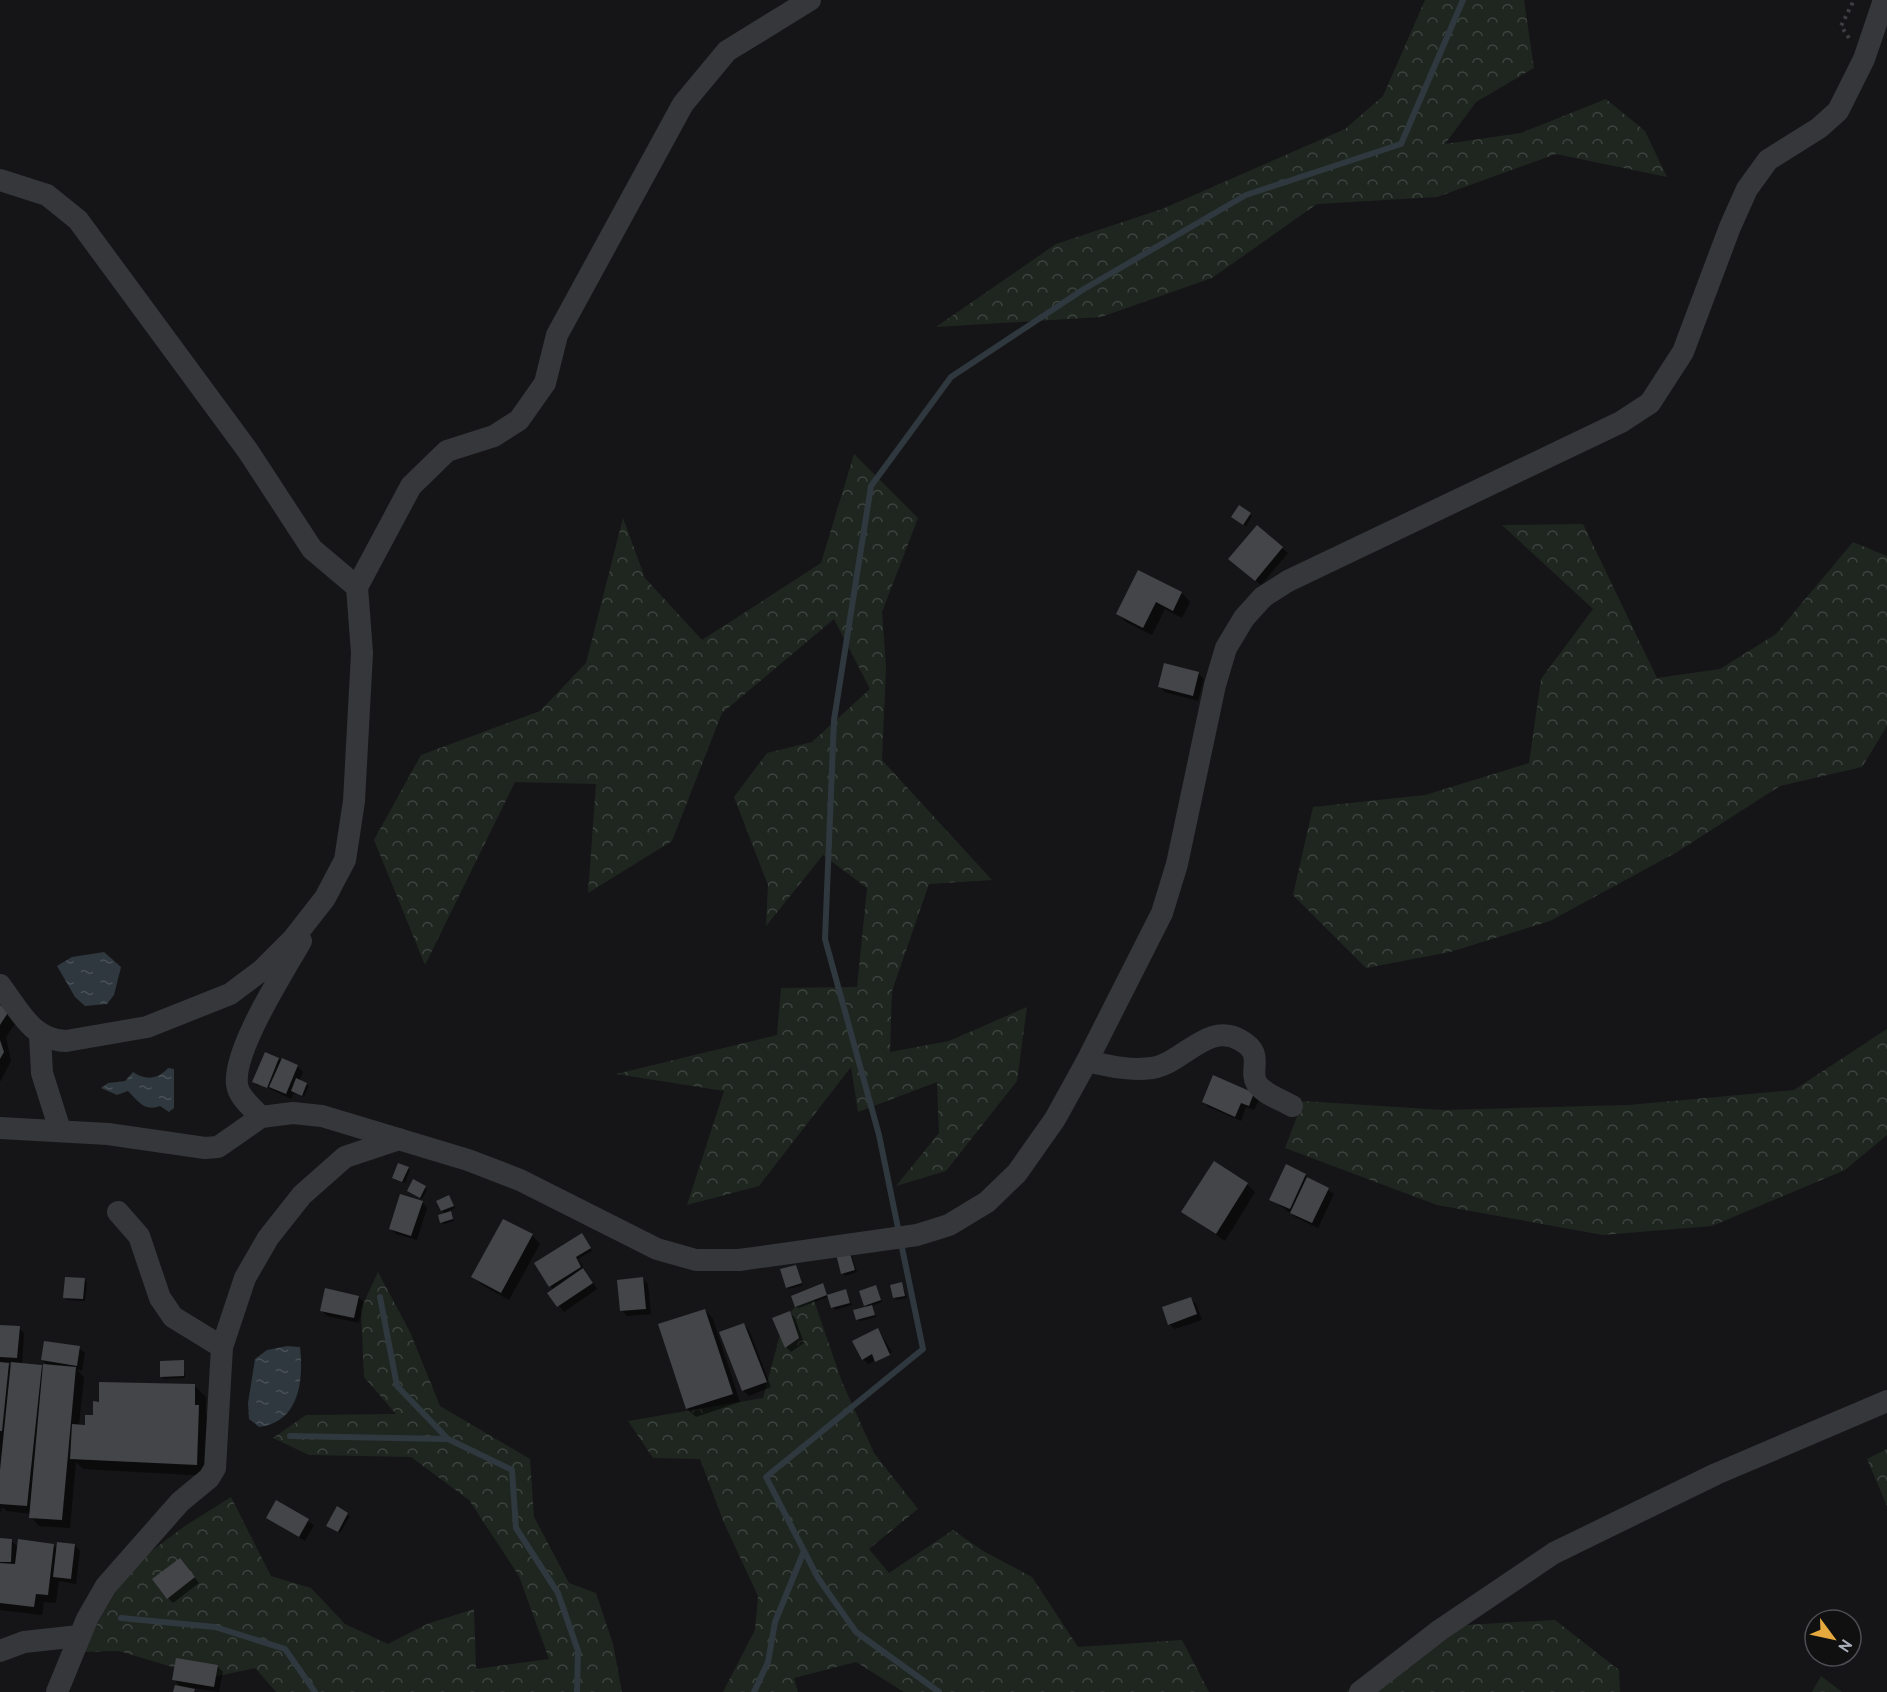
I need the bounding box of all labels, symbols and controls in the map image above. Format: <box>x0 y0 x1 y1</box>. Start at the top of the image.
north arrow <box>1803 1608 1863 1668</box>
text: N <box>1832 1635 1855 1655</box>

